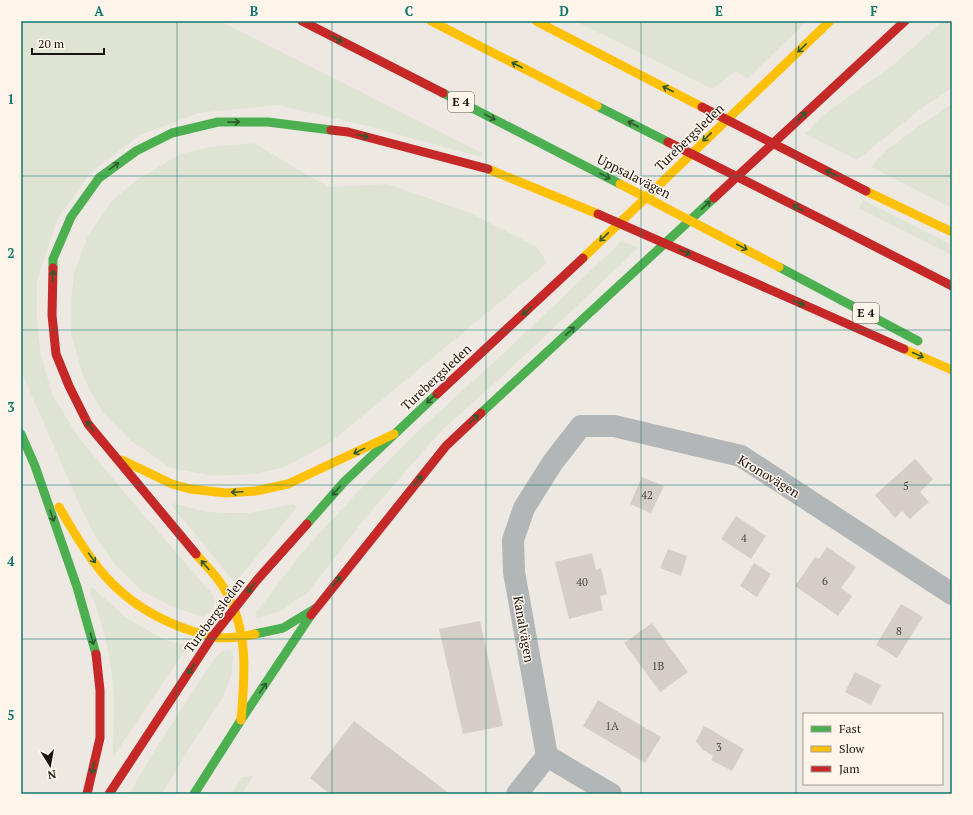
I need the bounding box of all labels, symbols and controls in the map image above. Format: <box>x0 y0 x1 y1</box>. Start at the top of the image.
text: A <box>94 2 104 20</box>
text: B <box>250 2 258 20</box>
text: C <box>405 2 413 20</box>
text: D <box>559 2 569 20</box>
text: E <box>715 2 723 20</box>
text: F <box>870 2 878 20</box>
scale bar <box>32 30 104 56</box>
text: 20 m <box>38 36 65 51</box>
one-way arrow <box>330 36 342 43</box>
one-way arrow <box>797 43 807 53</box>
one-way arrow <box>511 61 523 68</box>
one-way arrow <box>662 85 674 93</box>
text: 1 <box>7 90 15 108</box>
road number: E 4 <box>448 92 474 112</box>
street label: Turebergsleden <box>650 99 728 175</box>
one-way arrow <box>797 112 807 121</box>
one-way arrow <box>484 114 496 121</box>
one-way arrow <box>227 118 240 126</box>
one-way arrow <box>627 120 639 127</box>
one-way arrow <box>702 132 712 142</box>
one-way arrow <box>356 133 369 140</box>
street label: Uppsalavägen <box>594 150 674 202</box>
one-way arrow <box>109 162 120 171</box>
one-way arrow <box>825 169 837 176</box>
one-way arrow <box>599 173 611 180</box>
one-way arrow <box>701 200 711 209</box>
one-way arrow <box>793 203 805 211</box>
one-way arrow <box>599 232 609 242</box>
text: 2 <box>7 244 15 262</box>
one-way arrow <box>736 244 748 252</box>
one-way arrow <box>678 249 690 256</box>
one-way arrow <box>49 270 57 283</box>
one-way arrow <box>793 300 805 307</box>
road number: E 4 <box>853 303 879 323</box>
one-way arrow <box>522 306 532 315</box>
one-way arrow <box>565 326 575 336</box>
street label: Turebergsleden <box>397 340 475 414</box>
one-way arrow <box>912 352 924 359</box>
one-way arrow <box>426 394 436 404</box>
text: 3 <box>7 398 15 416</box>
one-way arrow <box>469 415 480 424</box>
one-way arrow <box>86 420 94 431</box>
one-way arrow <box>353 448 365 455</box>
street label: Kronovägen <box>735 450 804 502</box>
one-way arrow <box>414 474 423 485</box>
house number: 5 <box>903 479 909 493</box>
one-way arrow <box>332 486 341 496</box>
one-way arrow <box>231 488 244 496</box>
house number: 42 <box>641 488 653 502</box>
one-way arrow <box>49 509 56 522</box>
house number: 4 <box>741 531 747 545</box>
text: 4 <box>7 552 15 570</box>
one-way arrow <box>88 553 96 564</box>
one-way arrow <box>200 560 209 571</box>
street label: Turebergsleden <box>180 574 248 656</box>
house number: 6 <box>822 574 828 588</box>
house number: 40 <box>576 575 588 589</box>
one-way arrow <box>333 576 341 587</box>
one-way arrow <box>246 583 255 594</box>
street label: Kanalvägen <box>509 594 539 664</box>
house number: 8 <box>896 624 902 638</box>
one-way arrow <box>89 633 96 646</box>
house number: 1B <box>652 659 665 673</box>
one-way arrow <box>186 664 195 675</box>
one-way arrow <box>259 683 267 694</box>
text: 5 <box>7 706 15 724</box>
legend <box>803 713 943 785</box>
house number: 1A <box>605 719 619 733</box>
text: Fast <box>839 721 862 736</box>
house number: 3 <box>716 740 722 754</box>
text: Slow <box>839 741 865 756</box>
north arrow <box>30 745 70 785</box>
one-way arrow <box>88 761 96 774</box>
text: Jam <box>839 761 860 776</box>
text: N <box>46 767 57 783</box>

